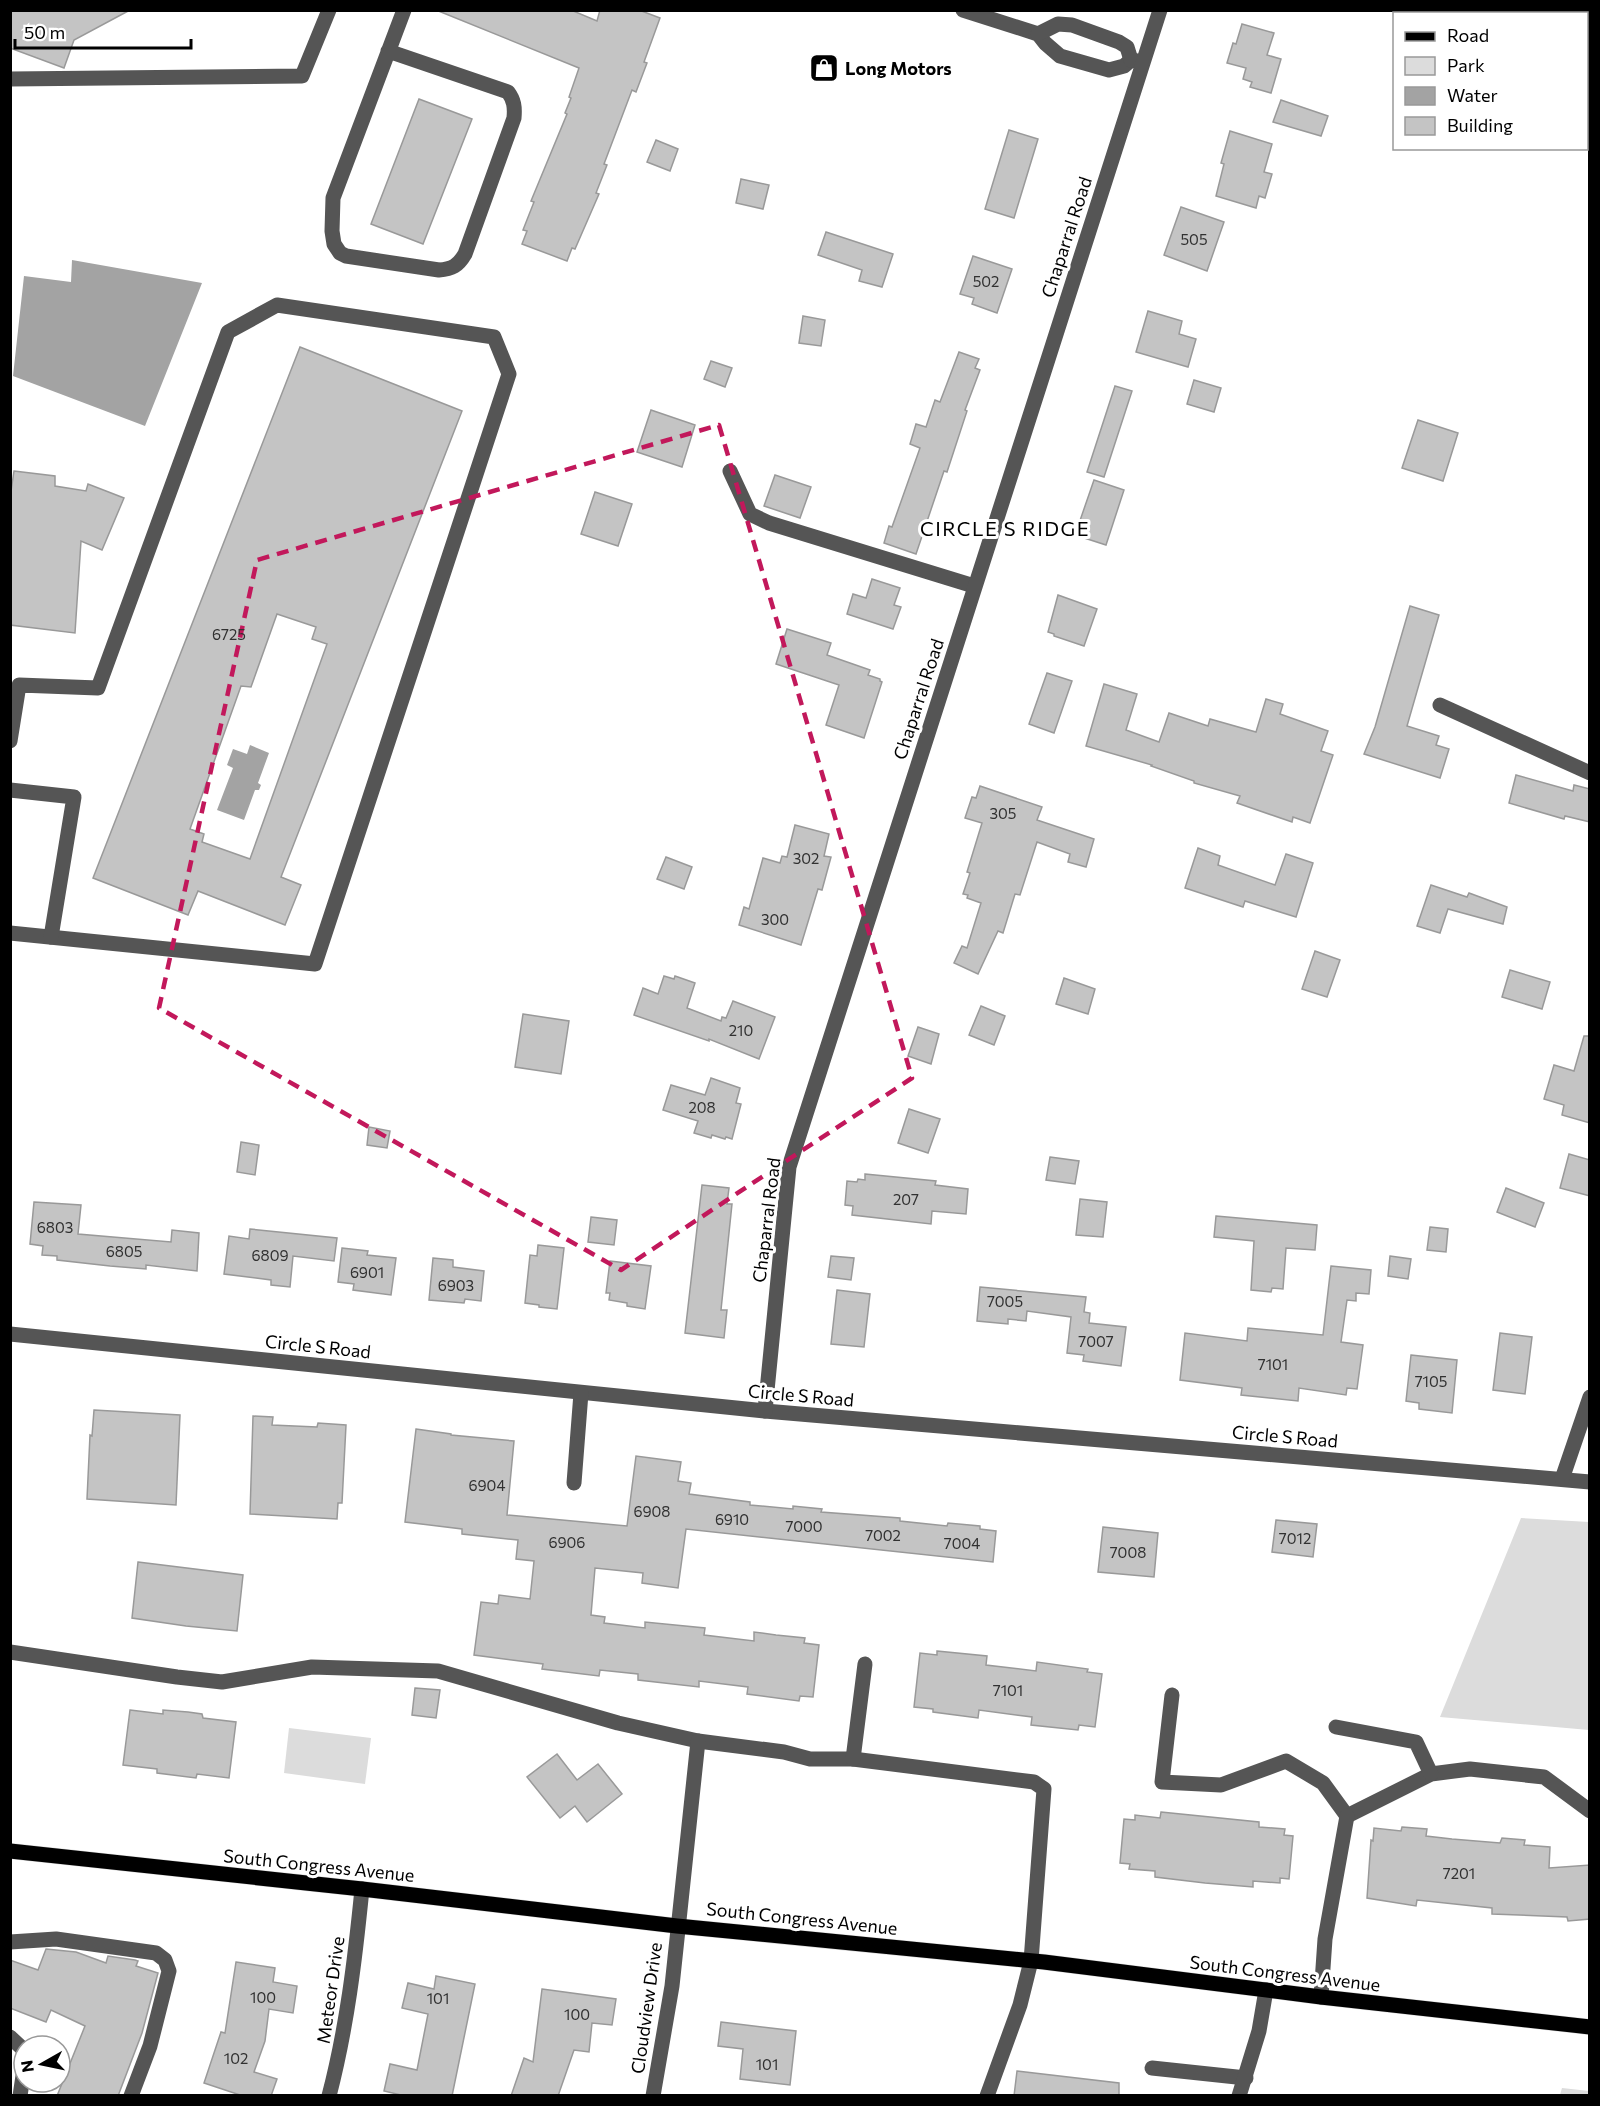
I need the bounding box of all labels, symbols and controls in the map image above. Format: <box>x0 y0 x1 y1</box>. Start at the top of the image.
scale bar <box>15 12 190 50</box>
legend <box>1393 12 1588 150</box>
text: 50 m <box>24 21 65 43</box>
text: Road <box>1447 24 1489 46</box>
shop icon: Long Motors <box>808 52 840 84</box>
text: Park <box>1447 54 1485 76</box>
place label: Long Motors <box>845 57 952 79</box>
text: Water <box>1447 84 1498 106</box>
text: Building <box>1447 114 1513 136</box>
street label: Chaparral Road <box>1036 174 1096 300</box>
house number: 505 <box>1180 230 1208 248</box>
house number: 502 <box>973 272 999 290</box>
district label: CIRCLE S RIDGE <box>920 516 1090 540</box>
house number: 6725 <box>212 625 246 643</box>
street label: Chaparral Road <box>888 636 948 762</box>
house number: 305 <box>990 804 1016 822</box>
house number: 302 <box>793 849 819 867</box>
house number: 300 <box>761 910 789 928</box>
house number: 210 <box>729 1021 753 1039</box>
house number: 208 <box>688 1098 716 1116</box>
street label: Chaparral Road <box>747 1156 785 1284</box>
house number: 207 <box>893 1190 919 1208</box>
house number: 6803 <box>37 1218 73 1236</box>
house number: 6805 <box>106 1242 142 1260</box>
house number: 6809 <box>251 1246 289 1264</box>
house number: 6901 <box>350 1263 384 1281</box>
house number: 6903 <box>438 1276 474 1294</box>
house number: 7005 <box>987 1292 1023 1310</box>
street label: Circle S Road <box>264 1330 372 1362</box>
house number: 7007 <box>1078 1332 1114 1350</box>
house number: 7101 <box>1258 1355 1288 1373</box>
house number: 7105 <box>1415 1372 1447 1390</box>
street label: Circle S Road <box>747 1379 855 1411</box>
street label: Circle S Road <box>1231 1420 1339 1452</box>
house number: 6904 <box>469 1476 505 1494</box>
house number: 6908 <box>634 1502 670 1520</box>
house number: 6910 <box>715 1510 749 1528</box>
house number: 7000 <box>785 1517 823 1535</box>
house number: 7002 <box>865 1526 901 1544</box>
house number: 7012 <box>1279 1529 1311 1547</box>
house number: 6906 <box>549 1533 585 1551</box>
house number: 7004 <box>944 1534 980 1552</box>
house number: 7008 <box>1110 1543 1146 1561</box>
house number: 7101 <box>993 1681 1023 1699</box>
street label: South Congress Avenue <box>222 1844 416 1886</box>
house number: 7201 <box>1443 1864 1475 1882</box>
street label: South Congress Avenue <box>705 1897 899 1939</box>
street label: Meteor Drive <box>312 1935 348 2045</box>
street label: Cloudview Drive <box>626 1941 666 2075</box>
street label: South Congress Avenue <box>1188 1950 1382 1996</box>
house number: 100 <box>250 1988 276 2006</box>
house number: 101 <box>427 1989 449 2007</box>
house number: 100 <box>564 2005 590 2023</box>
north arrow <box>12 2034 72 2094</box>
house number: 102 <box>224 2049 248 2067</box>
house number: 101 <box>756 2055 778 2073</box>
text: N <box>16 2059 37 2074</box>

